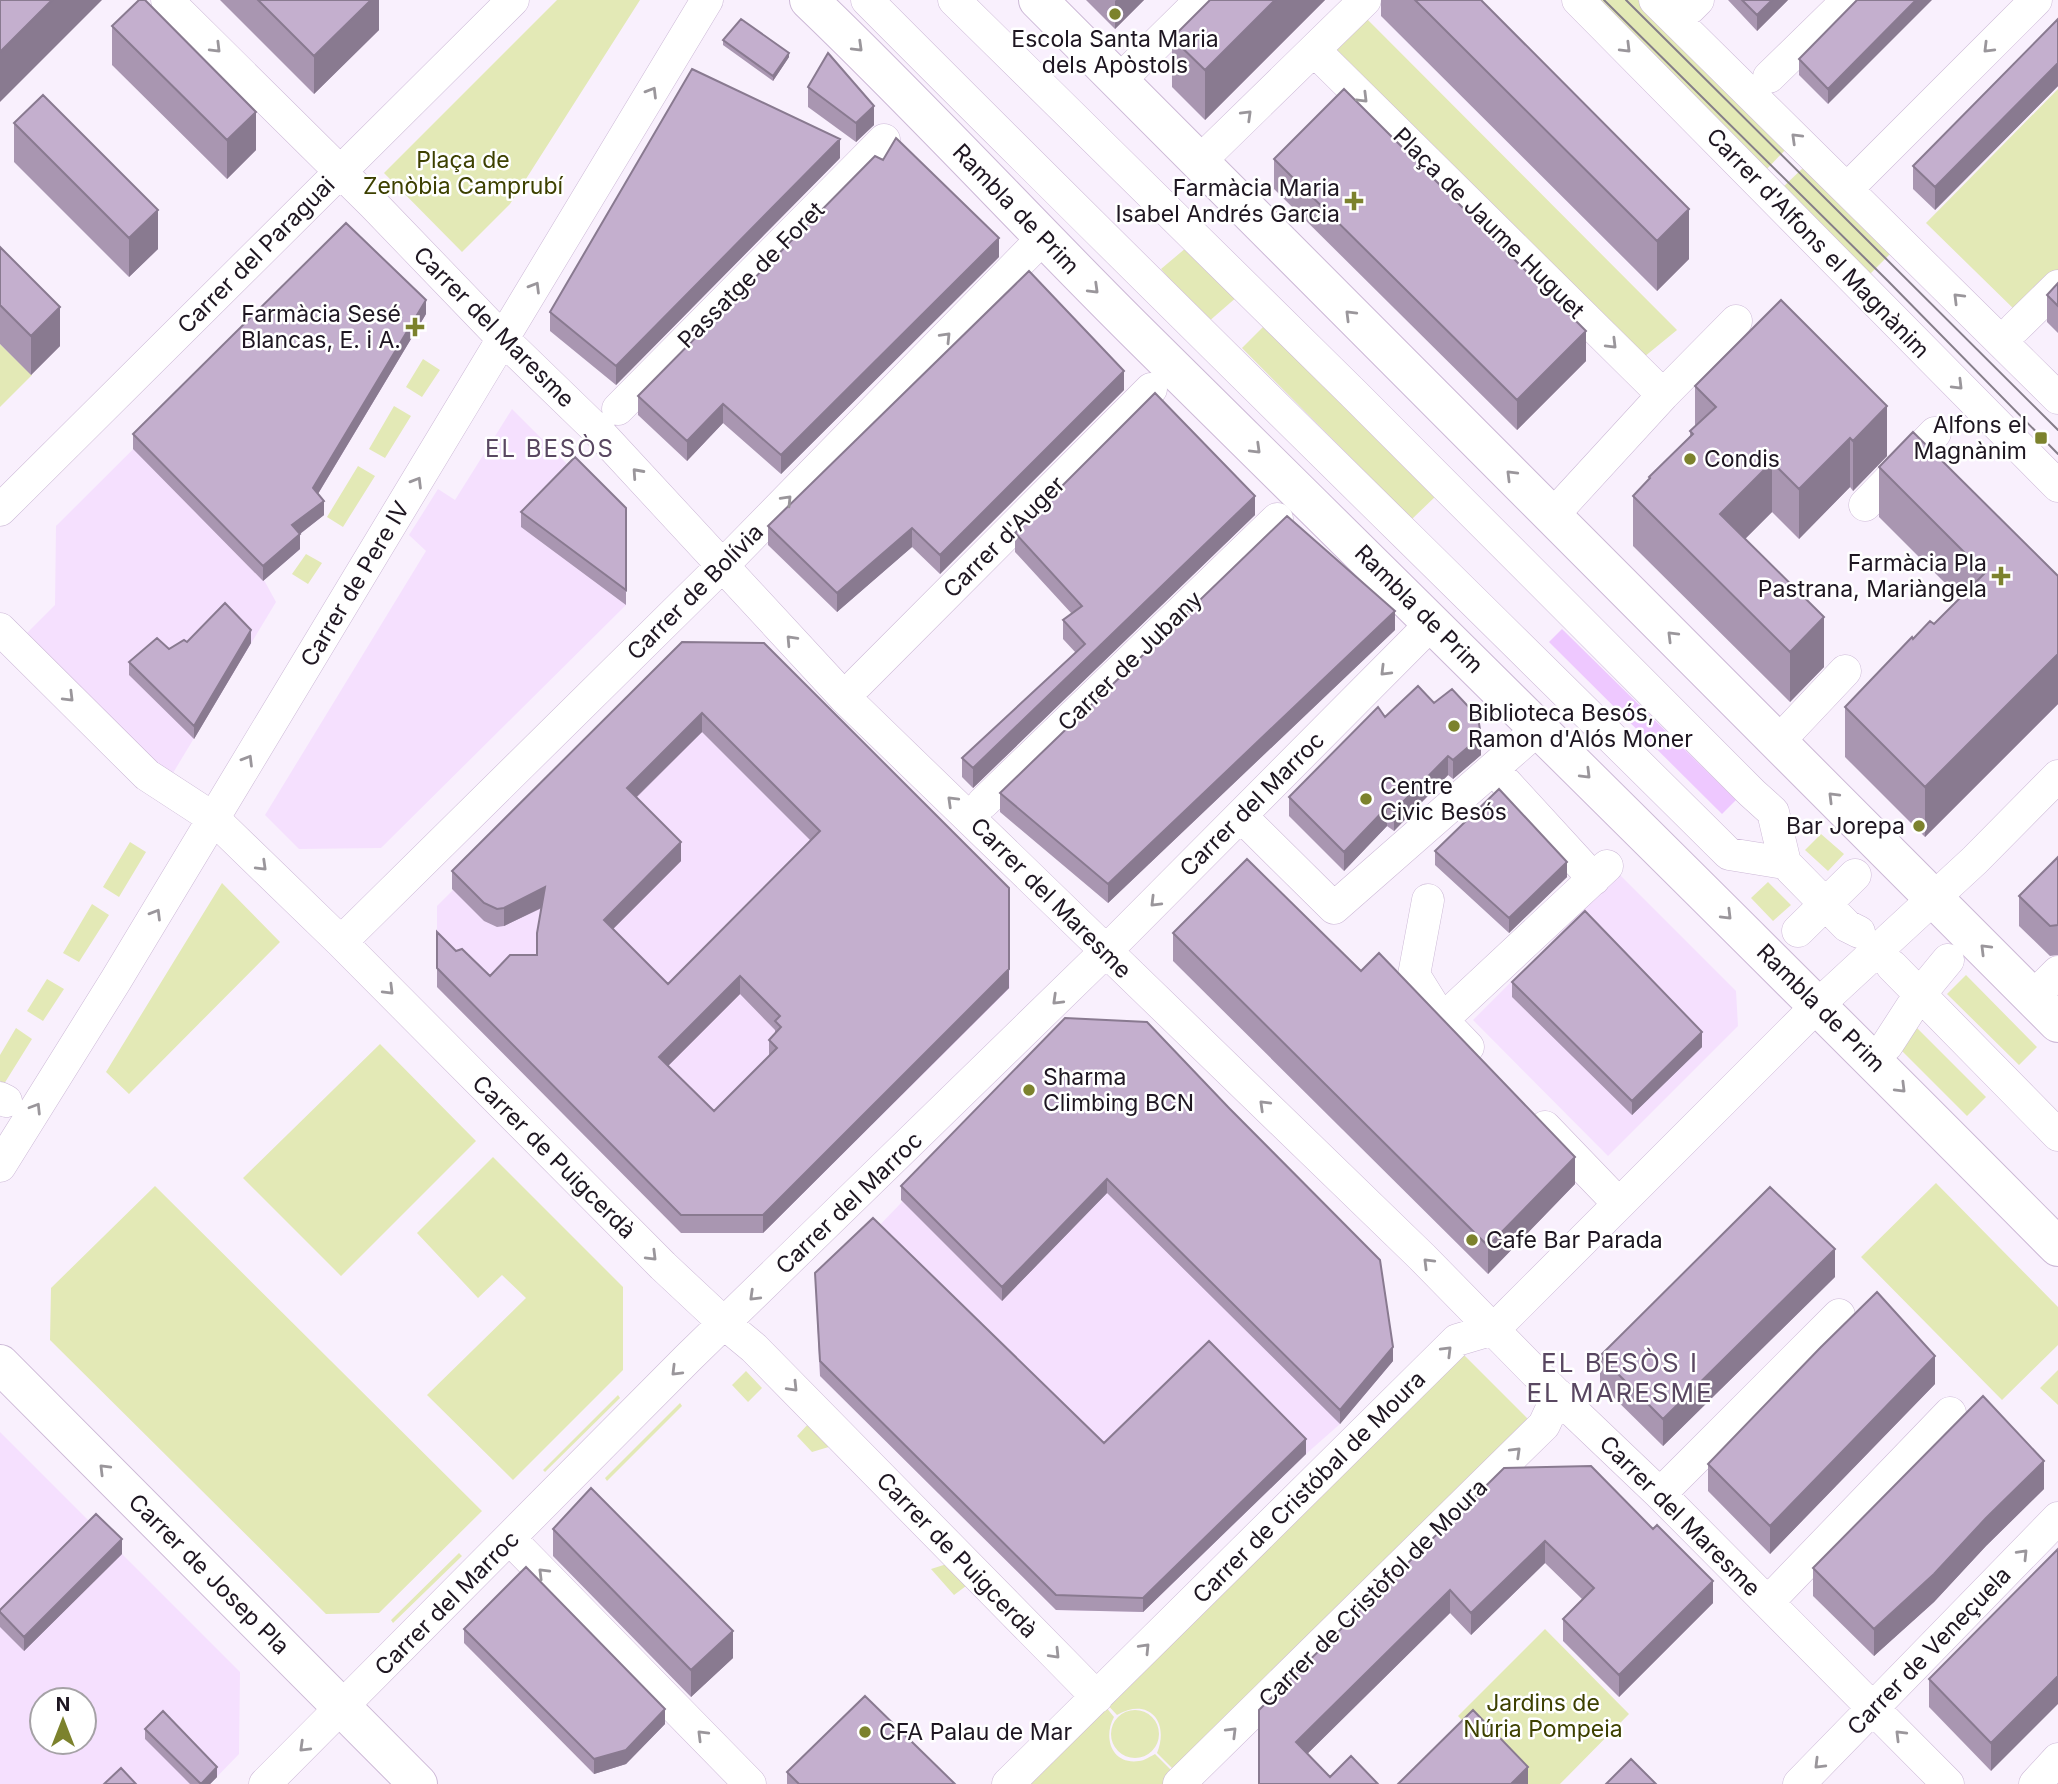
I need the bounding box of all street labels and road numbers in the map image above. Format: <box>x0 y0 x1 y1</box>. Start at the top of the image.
street label: Plaça de Jaume Huguet <box>1388 122 1591 325</box>
street label: Carrer d'Alfons el Magnànim <box>1701 122 1935 364</box>
street label: Rambla de Prim <box>947 138 1085 280</box>
street label: Carrer del Paraguai <box>172 171 340 339</box>
street label: Passatge de Foret <box>672 196 830 354</box>
street label: Carrer del Maresme <box>408 241 580 413</box>
street label: Carrer d'Auger <box>937 470 1071 604</box>
street label: Carrer de Pere IV <box>295 496 415 672</box>
street label: Carrer de Bolívia <box>621 518 769 666</box>
street label: Rambla de Prim <box>1349 539 1489 679</box>
street label: Carrer de Jubany <box>1052 585 1208 737</box>
street label: Carrer del Marroc <box>1174 726 1330 882</box>
street label: Carrer del Maresme <box>965 812 1137 984</box>
street label: Rambla de Prim <box>1751 938 1891 1078</box>
street label: Carrer de Puigcerdà <box>467 1070 641 1244</box>
street label: Carrer del Marroc <box>770 1126 928 1280</box>
street label: Carrer de Cristóbal de Moura <box>1187 1365 1431 1609</box>
street label: Carrer del Maresme <box>1594 1430 1766 1602</box>
street label: Carrer de Puigcerdà <box>871 1466 1043 1644</box>
street label: Carrer de Cristòfol de Moura <box>1253 1473 1493 1713</box>
street label: Carrer de Josep Pla <box>123 1488 295 1660</box>
street label: Carrer del Marroc <box>369 1525 525 1681</box>
street label: Carrer de Veneçuela <box>1841 1561 2017 1741</box>

